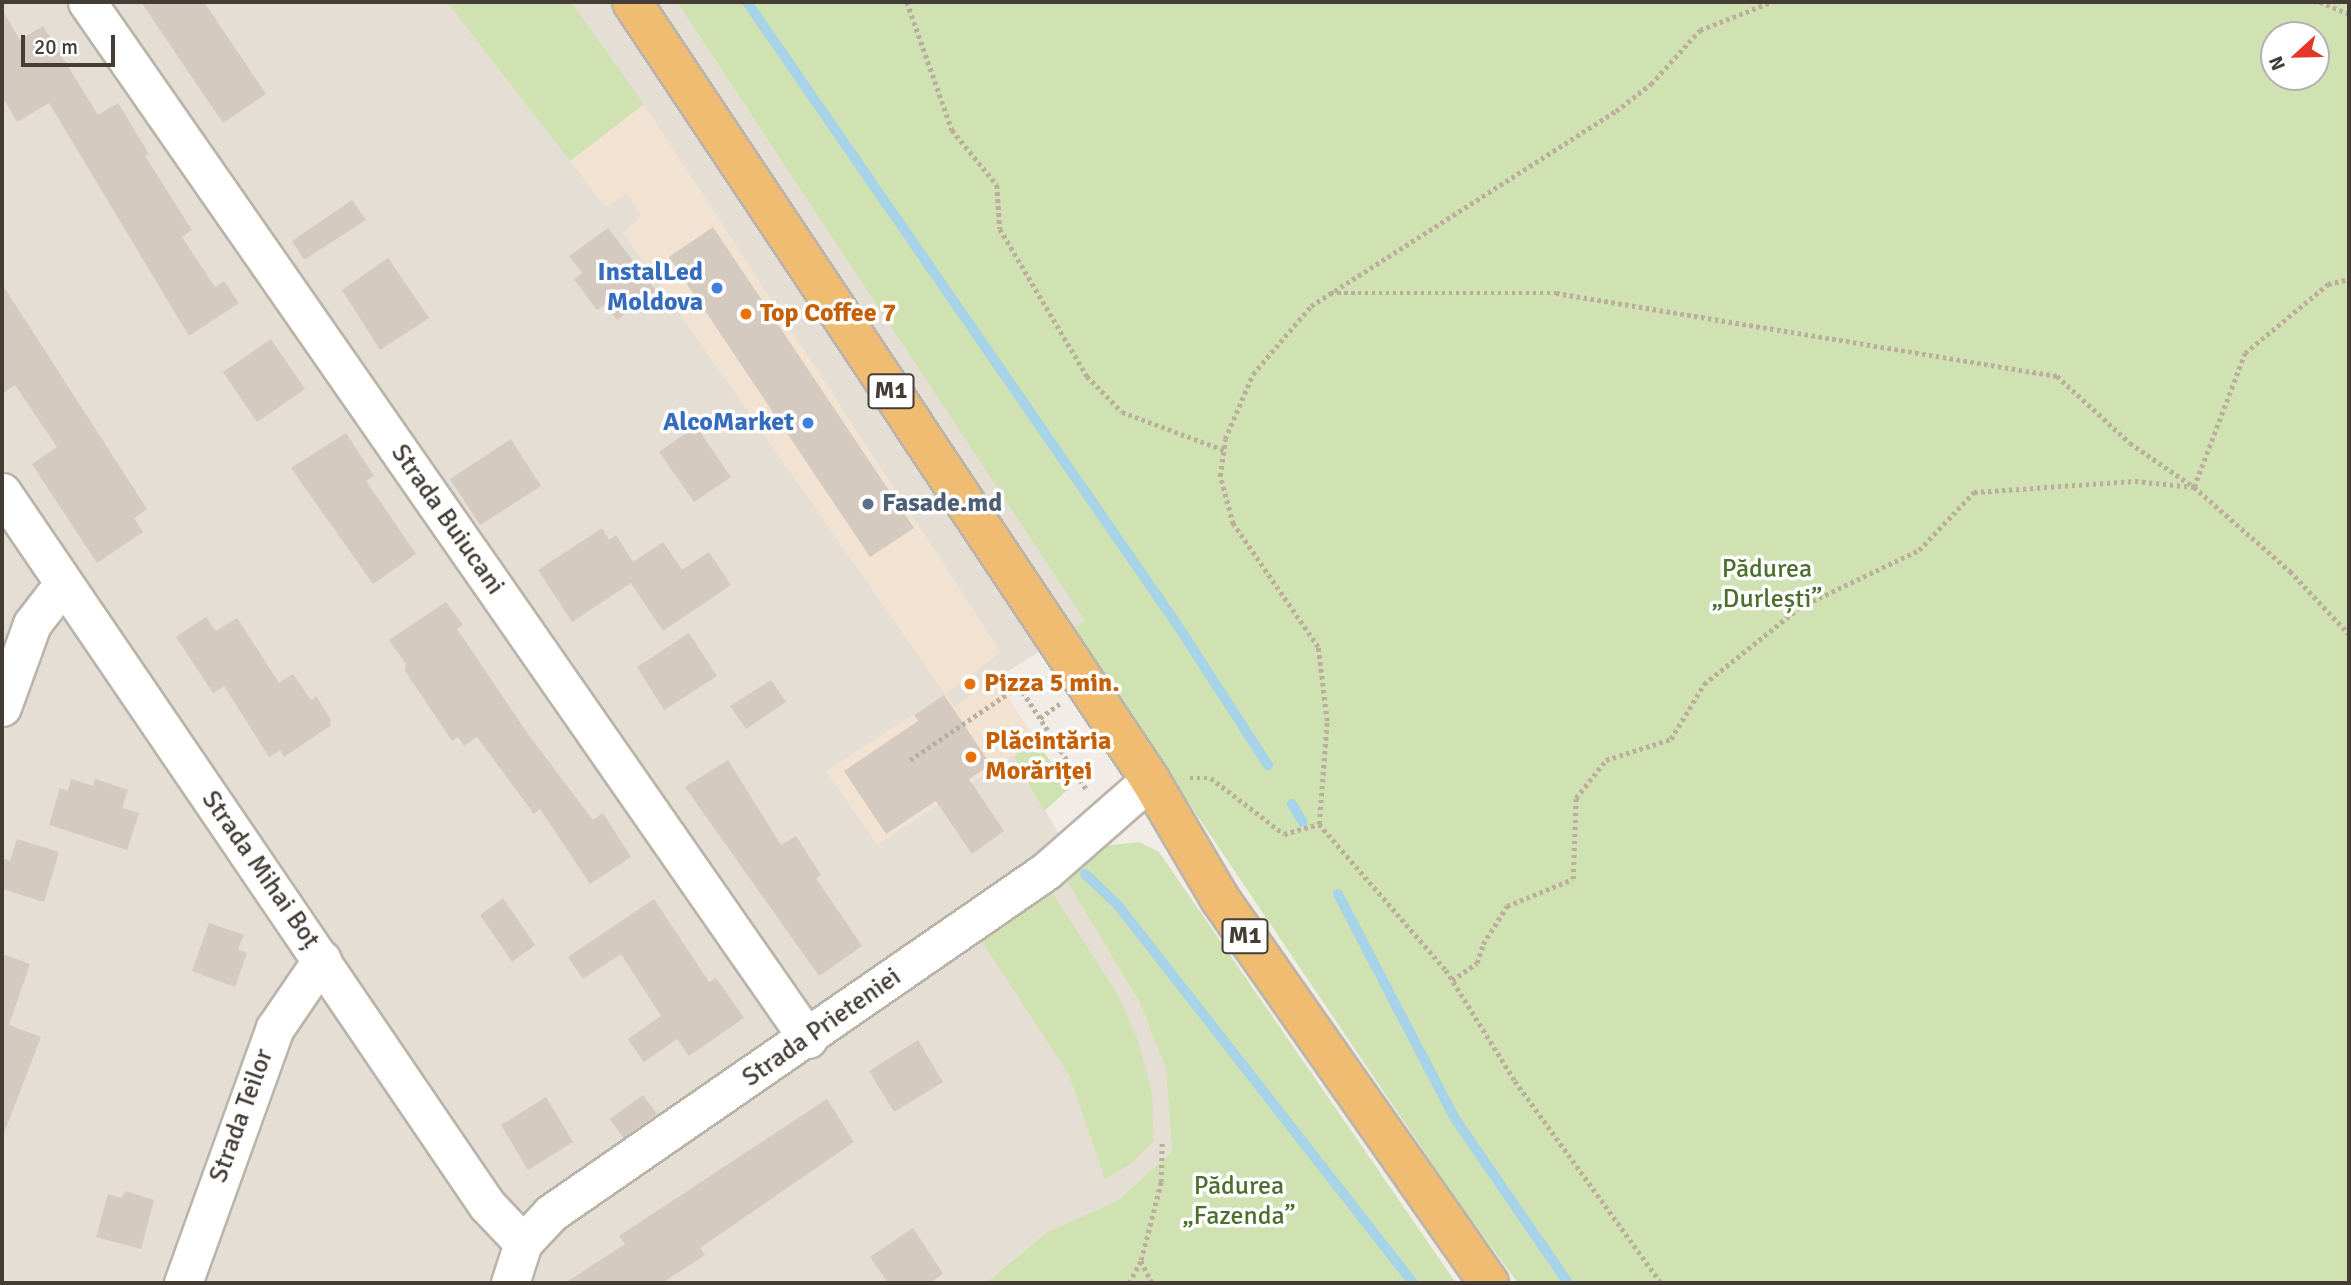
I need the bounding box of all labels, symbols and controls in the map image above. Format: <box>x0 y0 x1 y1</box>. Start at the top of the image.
scale bar <box>24 21 119 65</box>
north arrow <box>2260 21 2330 91</box>
text: 20 m <box>34 34 78 60</box>
text: N <box>2264 52 2291 74</box>
place label: InstalLed Moldova <box>598 257 703 318</box>
marker: InstalLed Moldova <box>709 280 725 296</box>
place label: Top Coffee 7 <box>760 298 896 330</box>
marker: Top Coffee 7 <box>738 306 754 322</box>
road number: M1 <box>866 370 916 412</box>
place label: AlcoMarket <box>663 407 794 439</box>
marker: AlcoMarket <box>800 415 816 431</box>
street label: Strada Buiucani <box>384 439 510 601</box>
place label: Fasade.md <box>882 488 1002 520</box>
marker: Fasade.md <box>860 496 876 512</box>
park label: Pădurea „Durlești” <box>1712 554 1822 616</box>
place label: Pizza 5 min. <box>984 668 1120 700</box>
marker: Pizza 5 min. <box>962 676 978 692</box>
place label: Plăcintăria Morăriței <box>985 726 1111 788</box>
marker: Plăcintăria Morăriței <box>963 749 979 765</box>
street label: Strada Mihai Boț <box>194 785 326 955</box>
road number: M1 <box>1220 916 1270 956</box>
street label: Strada Prieteniei <box>737 962 907 1094</box>
street label: Strada Teilor <box>203 1045 281 1187</box>
park label: Pădurea „Fazenda” <box>1182 1171 1296 1232</box>

